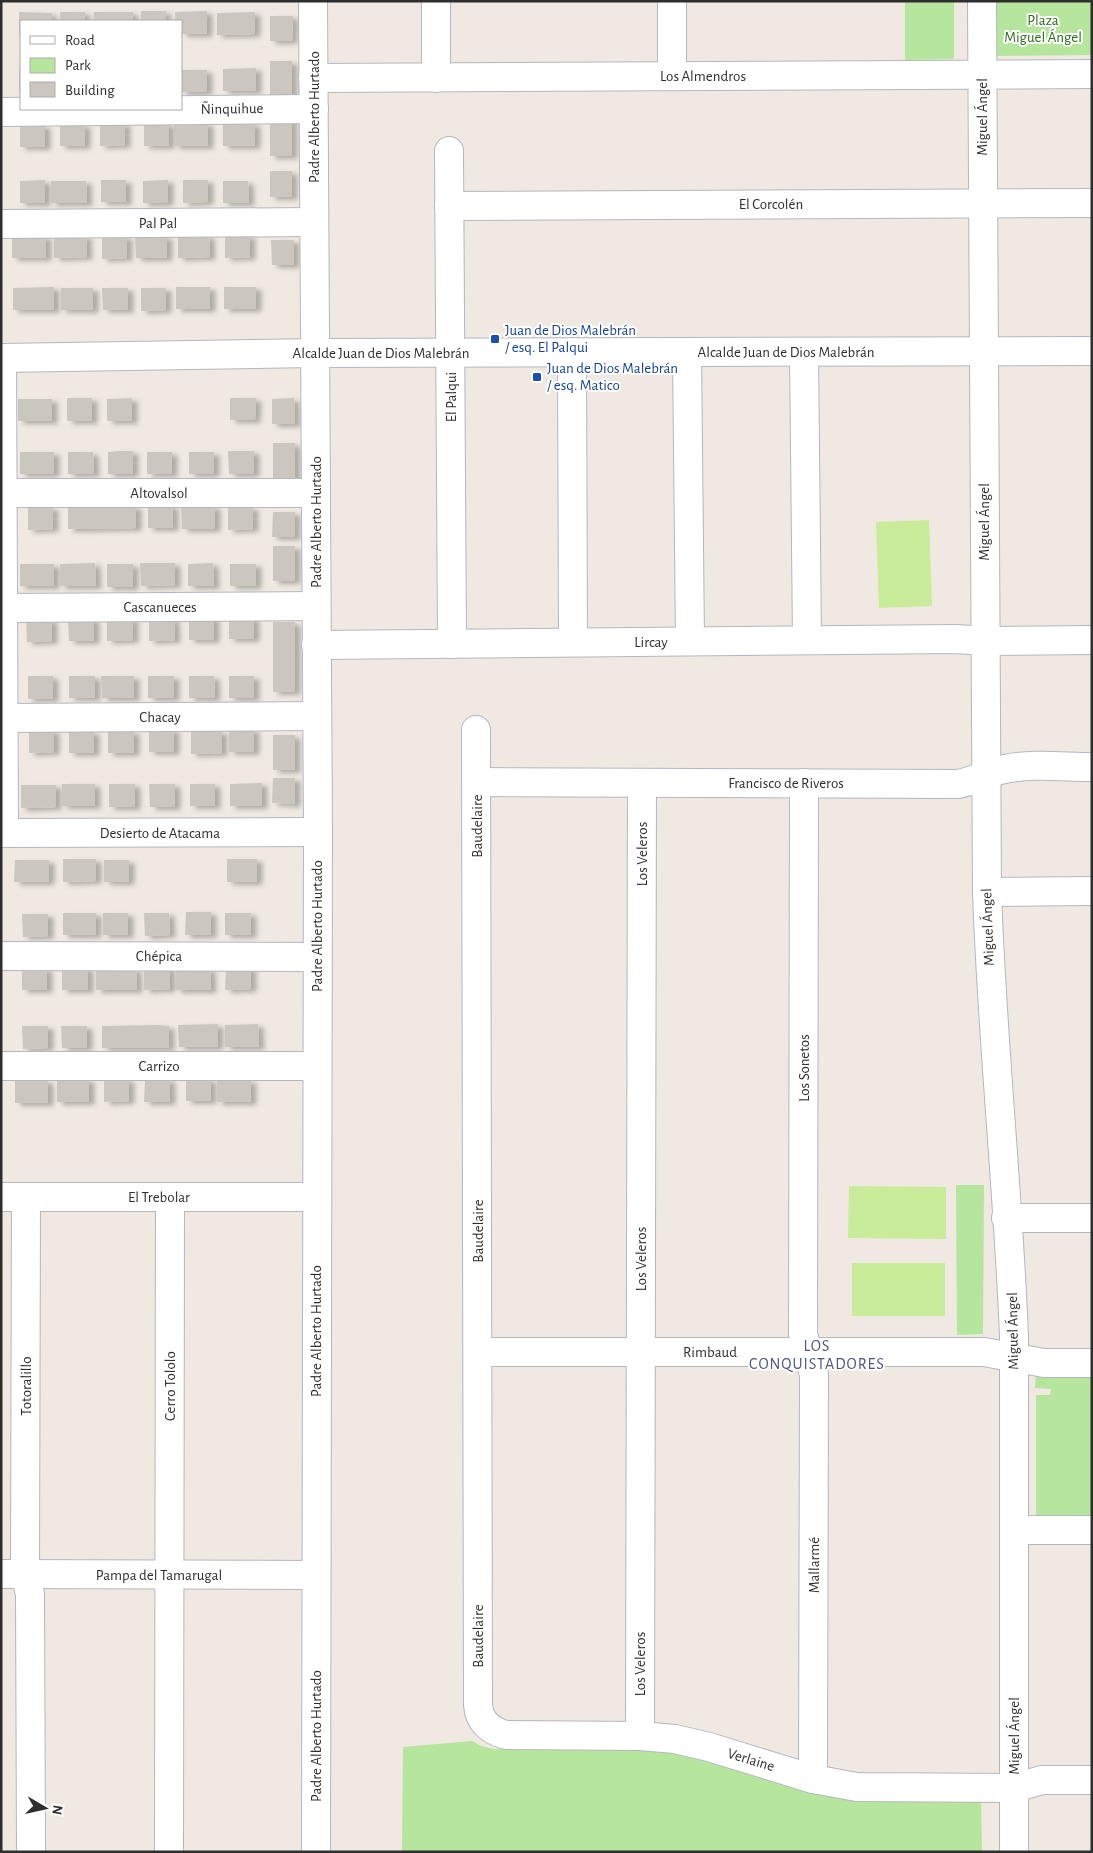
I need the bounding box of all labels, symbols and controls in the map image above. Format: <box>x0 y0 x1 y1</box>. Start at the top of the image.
park label: Plaza Miguel Ángel <box>1004 13 1082 45</box>
legend <box>20 20 182 110</box>
text: Road <box>65 33 95 48</box>
street label: Padre Alberto Hurtado <box>307 51 322 183</box>
text: Park <box>65 58 91 73</box>
street label: Los Almendros <box>660 69 746 84</box>
street label: Miguel Ángel <box>973 78 990 156</box>
text: Building <box>65 83 115 98</box>
street label: Ñinquihue <box>200 100 264 117</box>
street label: El Corcolén <box>739 197 803 212</box>
street label: Pal Pal <box>139 216 177 231</box>
place label: Juan de Dios Malebrán / esq. El Palqui <box>505 323 636 355</box>
marker: Juan de Dios Malebrán / esq. El Palqui <box>489 333 501 345</box>
street label: Alcalde Juan de Dios Malebrán <box>698 345 874 360</box>
street label: Alcalde Juan de Dios Malebrán <box>293 346 469 361</box>
place label: Juan de Dios Malebrán / esq. Matico <box>547 361 678 393</box>
marker: Juan de Dios Malebrán / esq. Matico <box>531 371 543 383</box>
street label: El Palqui <box>444 372 459 422</box>
street label: Padre Alberto Hurtado <box>309 456 324 588</box>
street label: Miguel Ángel <box>975 483 992 561</box>
street label: Altovalsol <box>130 486 188 501</box>
street label: Cascanueces <box>123 600 197 615</box>
street label: Lircay <box>634 635 668 650</box>
street label: Chacay <box>139 710 181 725</box>
street label: Francisco de Riveros <box>728 776 844 791</box>
street label: Baudelaire <box>470 794 485 858</box>
street label: Los Veleros <box>635 822 650 886</box>
street label: Desierto de Atacama <box>100 826 220 841</box>
street label: Padre Alberto Hurtado <box>310 860 325 992</box>
street label: Miguel Ángel <box>977 888 997 966</box>
street label: Chépica <box>136 949 182 964</box>
street label: Los Sonetos <box>797 1034 812 1102</box>
street label: Carrizo <box>138 1059 180 1074</box>
street label: El Trebolar <box>128 1190 190 1205</box>
street label: Baudelaire <box>471 1199 486 1263</box>
street label: Los Veleros <box>634 1227 649 1291</box>
street label: Padre Alberto Hurtado <box>309 1265 324 1397</box>
street label: Miguel Ángel <box>1003 1292 1021 1370</box>
district label: LOS CONQUISTADORES <box>749 1338 885 1373</box>
street label: Rimbaud <box>683 1345 737 1360</box>
street label: Cerro Tololo <box>163 1351 178 1421</box>
street label: Totoralillo <box>19 1356 34 1416</box>
street label: Mallarmé <box>807 1537 822 1593</box>
street label: Pampa del Tamarugal <box>96 1568 222 1583</box>
street label: Baudelaire <box>471 1604 486 1668</box>
street label: Los Veleros <box>633 1632 648 1696</box>
street label: Padre Alberto Hurtado <box>309 1670 324 1802</box>
street label: Miguel Ángel <box>1005 1697 1022 1775</box>
street label: Verlaine <box>726 1746 776 1774</box>
north arrow <box>20 1783 70 1833</box>
text: N <box>49 1804 65 1816</box>

